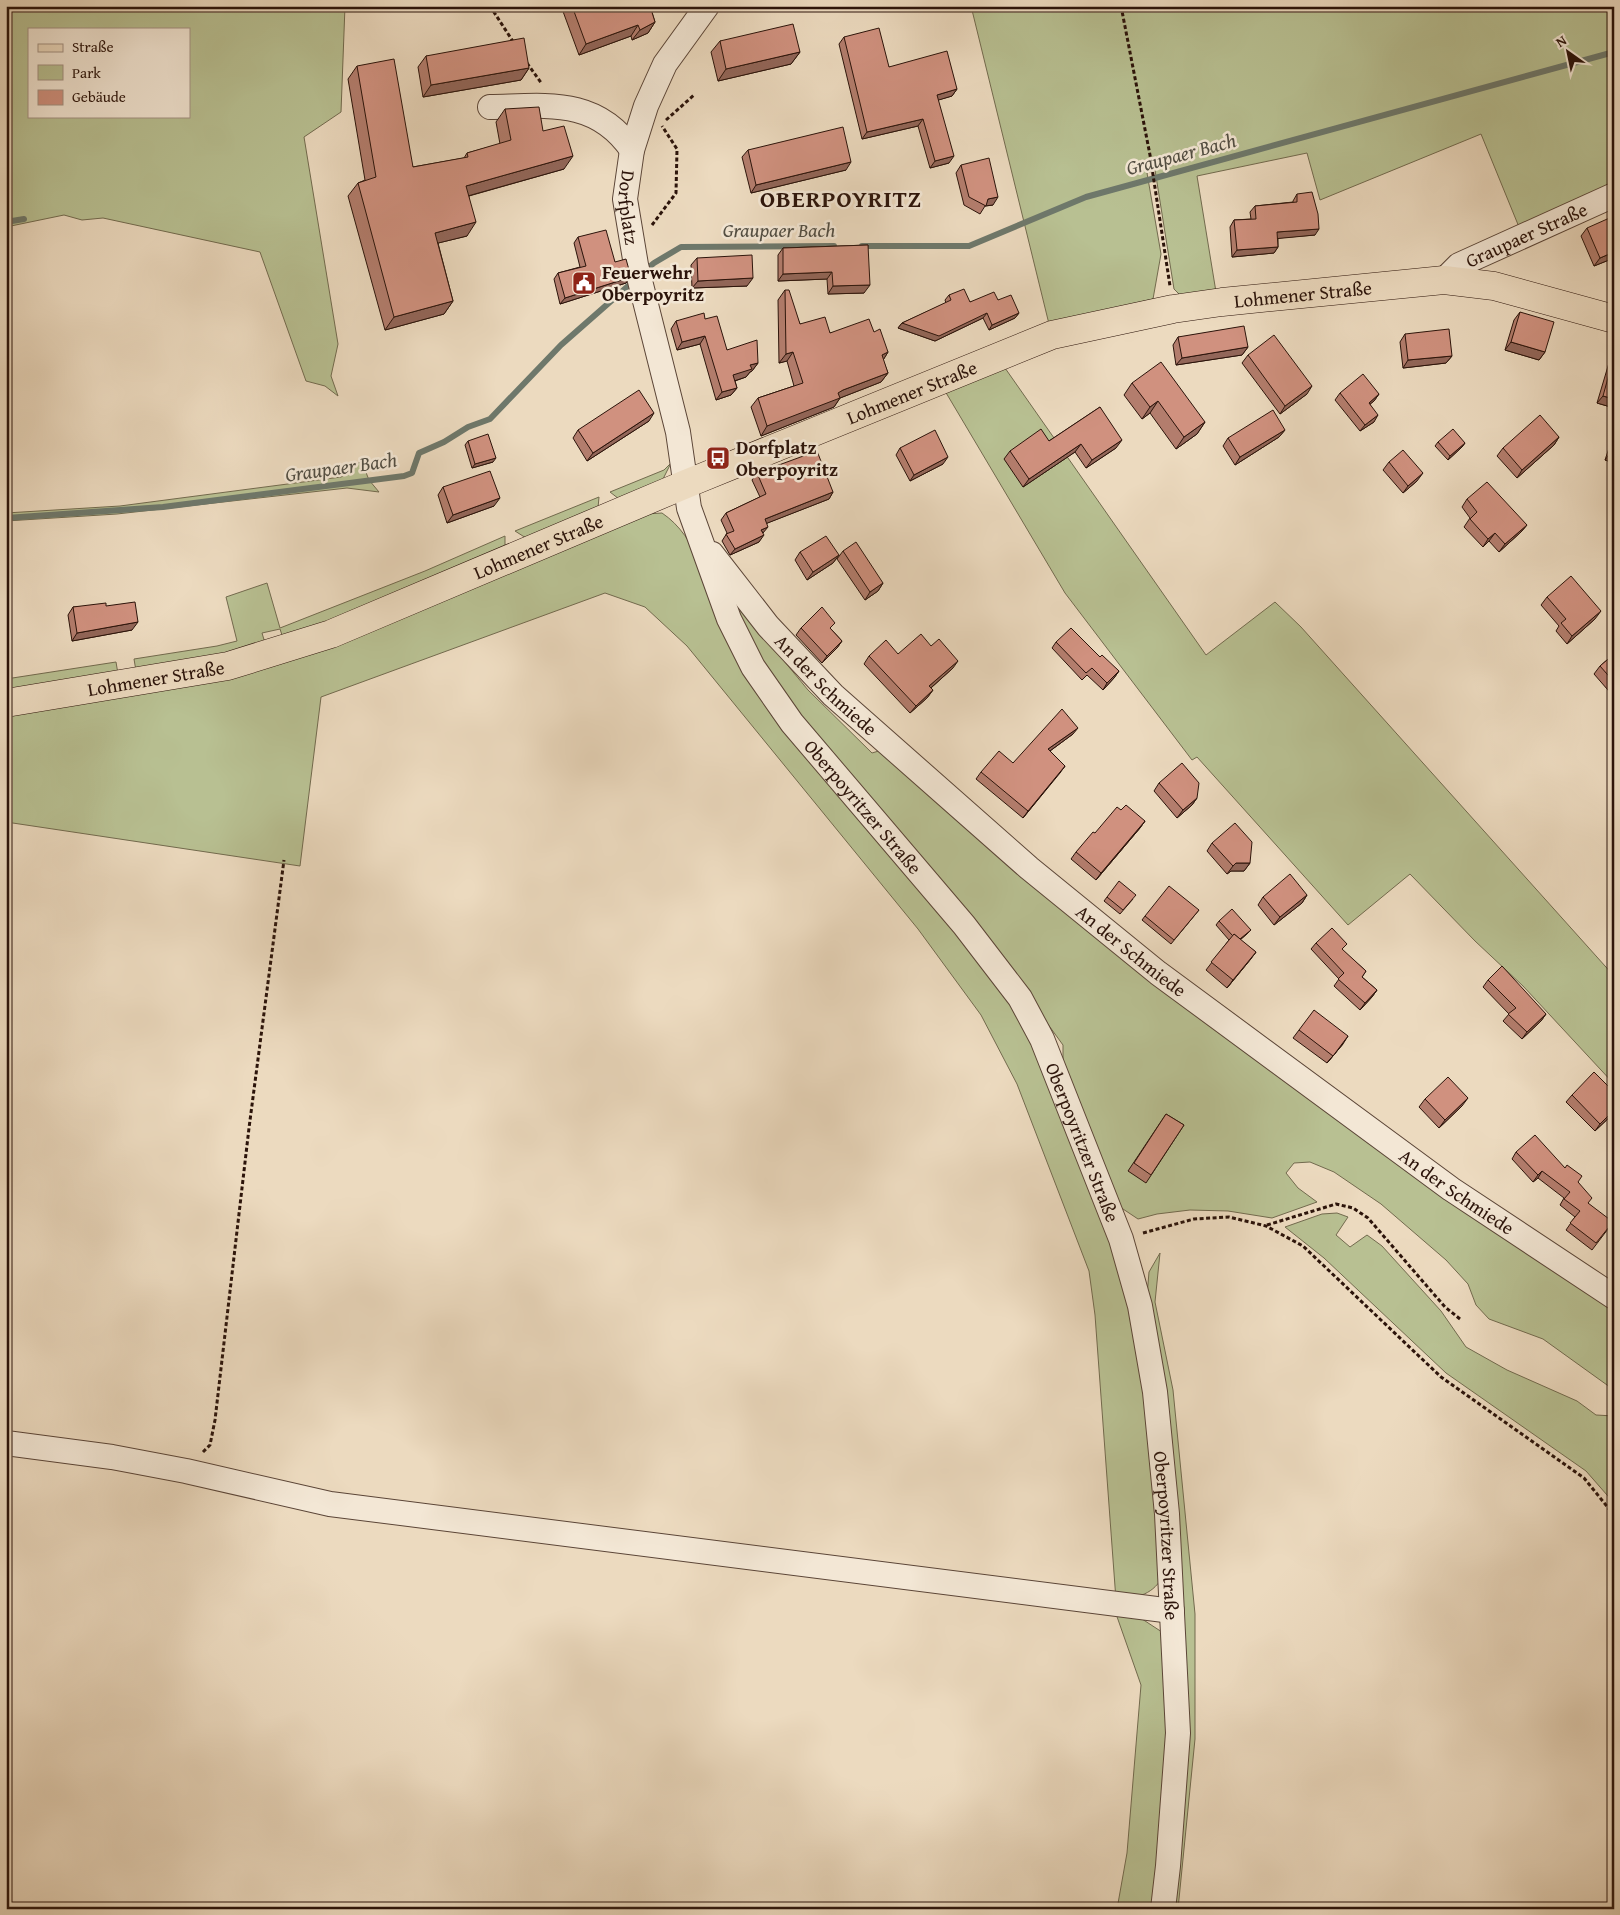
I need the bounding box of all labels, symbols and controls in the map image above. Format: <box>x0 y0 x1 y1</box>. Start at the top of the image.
legend <box>28 28 190 118</box>
north arrow <box>1542 28 1592 78</box>
text: N <box>1552 30 1571 52</box>
text: Straße <box>72 36 114 57</box>
text: Park <box>72 62 101 83</box>
text: Gebäude <box>72 86 126 107</box>
water label: Graupaer Bach <box>1123 125 1239 182</box>
street label: Dorfplatz <box>611 169 646 247</box>
district label: OBERPOYRITZ <box>760 181 922 216</box>
street label: Graupaer Straße <box>1461 195 1592 274</box>
water label: Graupaer Bach <box>723 215 835 244</box>
place label: Feuerwehr Oberpoyritz <box>602 258 704 308</box>
public building icon: Feuerwehr Oberpoyritz <box>571 270 597 296</box>
street label: Lohmener Straße <box>1233 273 1373 315</box>
street label: Lohmener Straße <box>842 353 981 431</box>
place label: Dorfplatz Oberpoyritz <box>736 433 838 483</box>
water label: Graupaer Bach <box>283 444 399 489</box>
bus stop icon: Dorfplatz Oberpoyritz <box>705 445 731 471</box>
street label: Lohmener Straße <box>469 507 608 586</box>
street label: An der Schmiede <box>768 628 884 742</box>
street label: Lohmener Straße <box>85 653 227 703</box>
street label: Oberpoyritzer Straße <box>798 733 929 880</box>
street label: An der Schmiede <box>1070 898 1192 1004</box>
street label: Oberpoyritzer Straße <box>1039 1058 1127 1226</box>
street label: An der Schmiede <box>1394 1142 1520 1241</box>
street label: Oberpoyritzer Straße <box>1147 1450 1186 1621</box>

